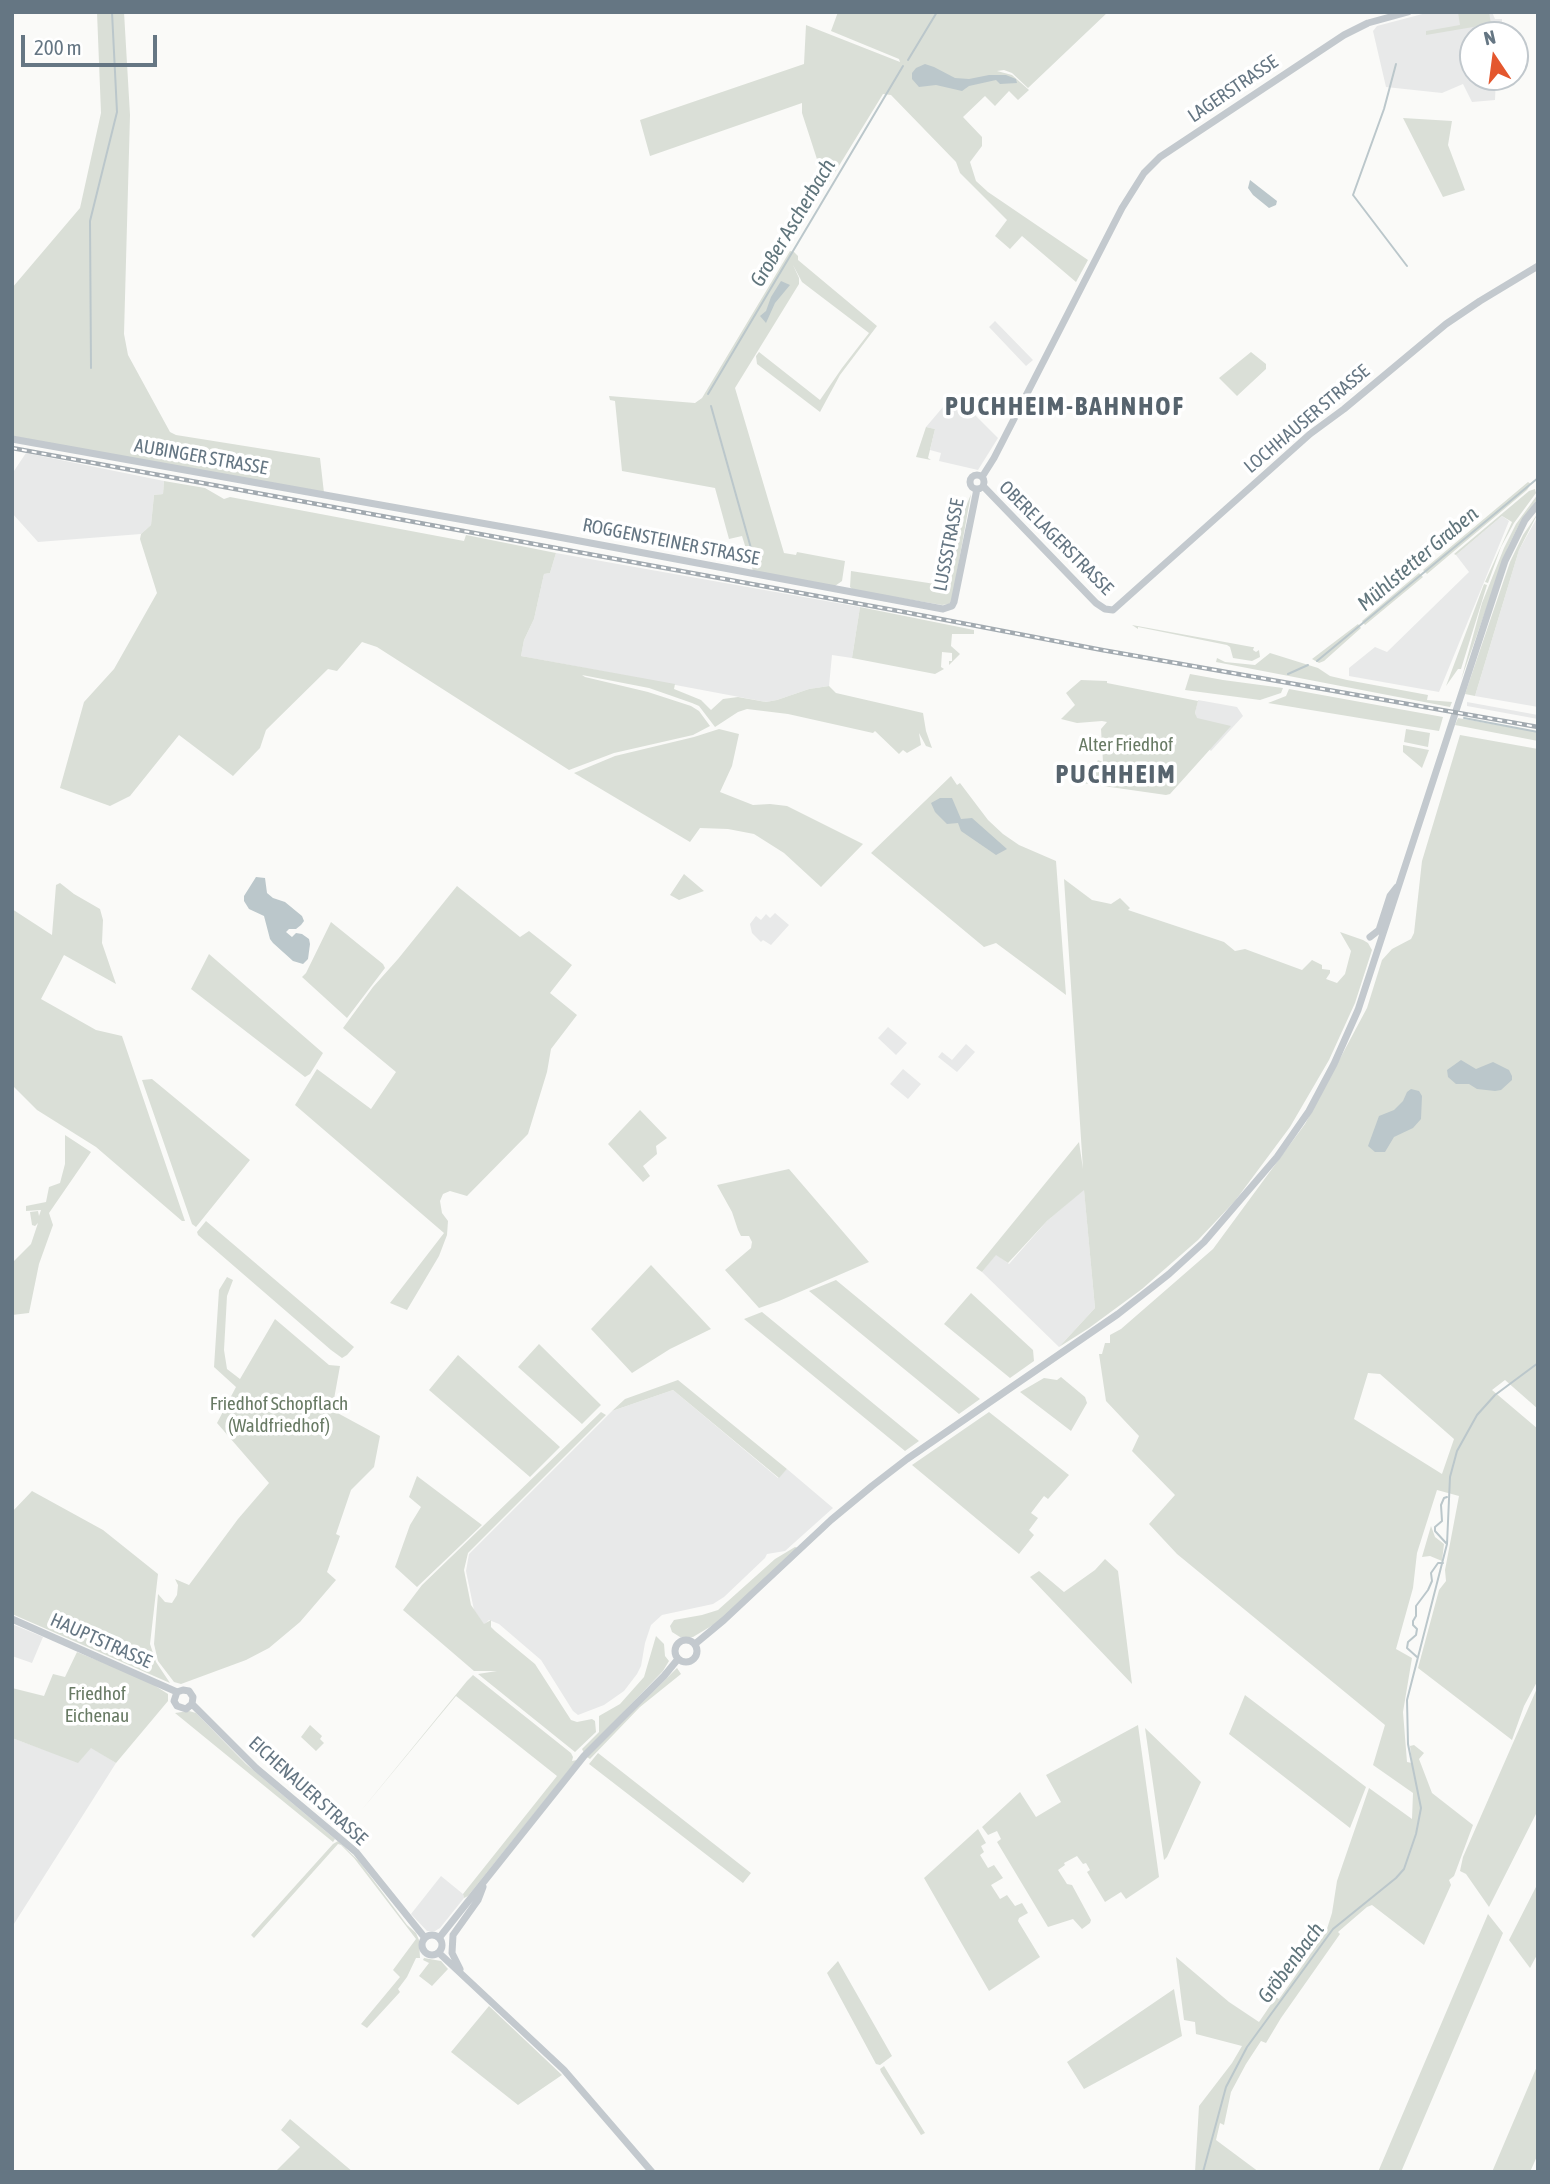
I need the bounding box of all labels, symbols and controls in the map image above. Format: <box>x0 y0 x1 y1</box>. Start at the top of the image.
scale bar <box>24 21 161 65</box>
north arrow <box>1459 21 1529 91</box>
text: N <box>1482 26 1498 49</box>
text: 200 m <box>34 35 82 59</box>
street label: LAGERSTRASSE <box>1184 51 1282 127</box>
water label: Großer Ascherbach <box>745 155 841 291</box>
street label: LOCHHAUSER STRASSE <box>1240 360 1374 478</box>
district label: PUCHHEIM-BAHNHOF <box>947 391 1183 423</box>
street label: AUBINGER STRASSE <box>133 434 269 480</box>
street label: OBERE LAGERSTRASSE <box>994 476 1118 600</box>
street label: LUSSSTRASSE <box>929 497 969 593</box>
water label: Mühlstetter Graben <box>1353 501 1483 617</box>
street label: ROGGENSTEINER STRASSE <box>581 514 761 570</box>
park label: Alter Friedhof <box>1079 734 1173 756</box>
district label: PUCHHEIM <box>1056 759 1176 791</box>
park label: Friedhof Schopflach (Waldfriedhof) <box>210 1393 348 1437</box>
street label: HAUPTSTRASSE <box>47 1609 155 1673</box>
park label: Friedhof Eichenau <box>65 1683 129 1727</box>
street label: EICHENAUER STRASSE <box>244 1732 372 1850</box>
water label: Gröbenbach <box>1253 1918 1329 2008</box>

